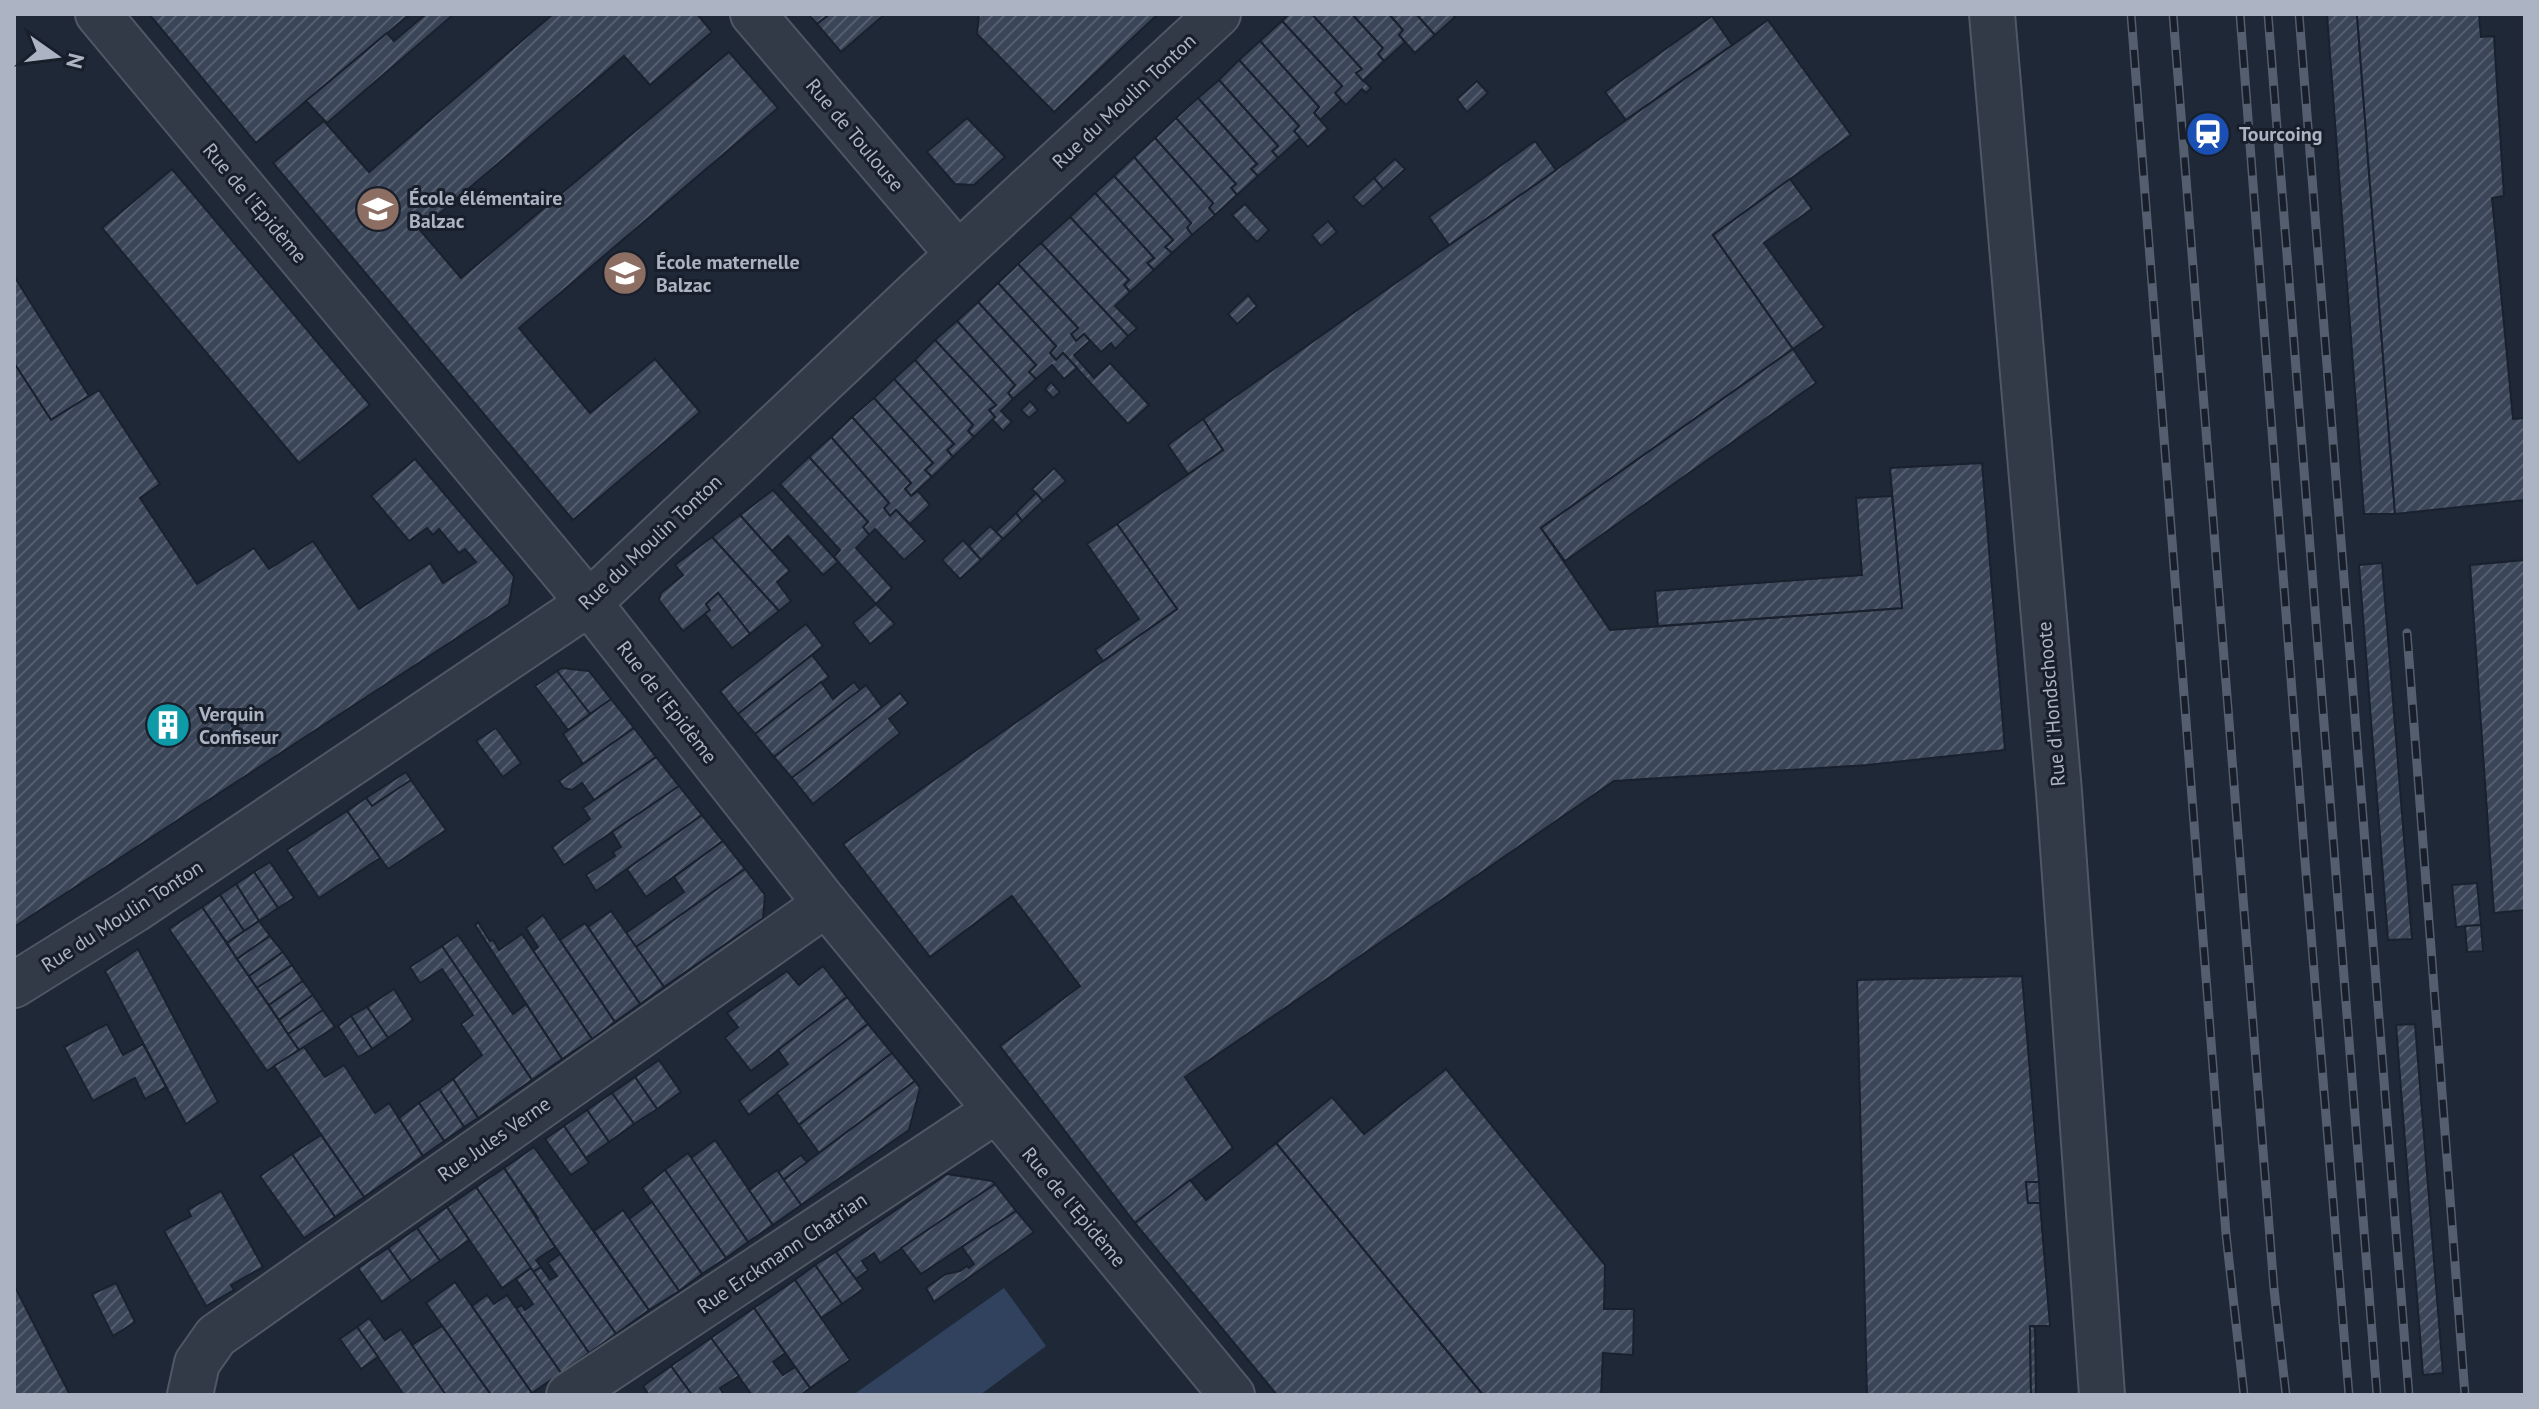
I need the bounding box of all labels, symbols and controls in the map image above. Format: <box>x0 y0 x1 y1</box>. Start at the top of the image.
north arrow <box>16 16 96 96</box>
street label: Rue du Moulin Tonton <box>1047 28 1201 174</box>
text: N <box>60 50 91 71</box>
street label: Rue de Toulouse <box>800 73 910 197</box>
station icon: Tourcoing <box>2184 110 2232 158</box>
place label: Tourcoing <box>2239 121 2322 147</box>
street label: Rue de l'Epidème <box>197 138 313 268</box>
school or university icon: École élémentaire Balzac <box>354 185 402 233</box>
place label: École élémentaire Balzac <box>409 185 562 234</box>
school or university icon: École maternelle Balzac <box>601 249 649 297</box>
place label: École maternelle Balzac <box>656 249 800 298</box>
street label: Rue du Moulin Tonton <box>573 469 727 615</box>
street label: Rue d'Hondschoote <box>2031 620 2071 788</box>
street label: Rue de l'Epidème <box>611 635 723 769</box>
building icon: Verquin Confiseur <box>144 701 192 749</box>
place label: Verquin Confiseur <box>198 701 279 750</box>
street label: Rue du Moulin Tonton <box>36 854 208 978</box>
street label: Rue Jules Verne <box>432 1090 556 1188</box>
street label: Rue de l'Epidème <box>1016 1142 1132 1272</box>
street label: Rue Erckmann Chatrian <box>692 1186 872 1320</box>

